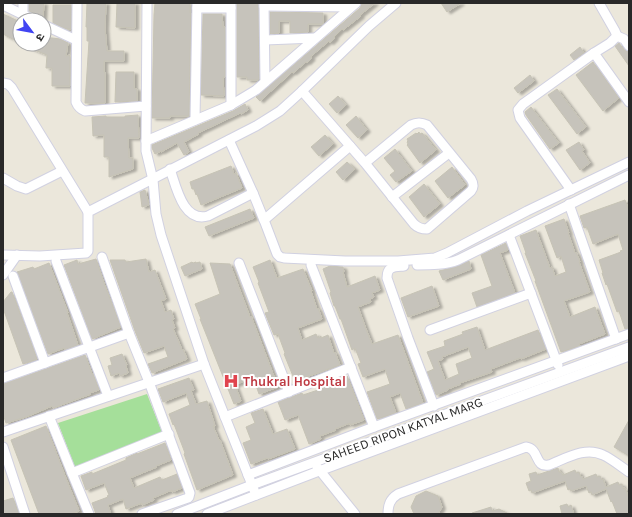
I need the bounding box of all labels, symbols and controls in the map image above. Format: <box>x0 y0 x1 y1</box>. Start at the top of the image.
north arrow <box>12 12 52 52</box>
text: उ <box>33 31 47 44</box>
hospital icon: Thukral Hospital <box>222 372 240 390</box>
place label: Thukral Hospital <box>243 374 346 389</box>
street label: SAHEED RIPON KATYAL MARG <box>321 394 485 466</box>

